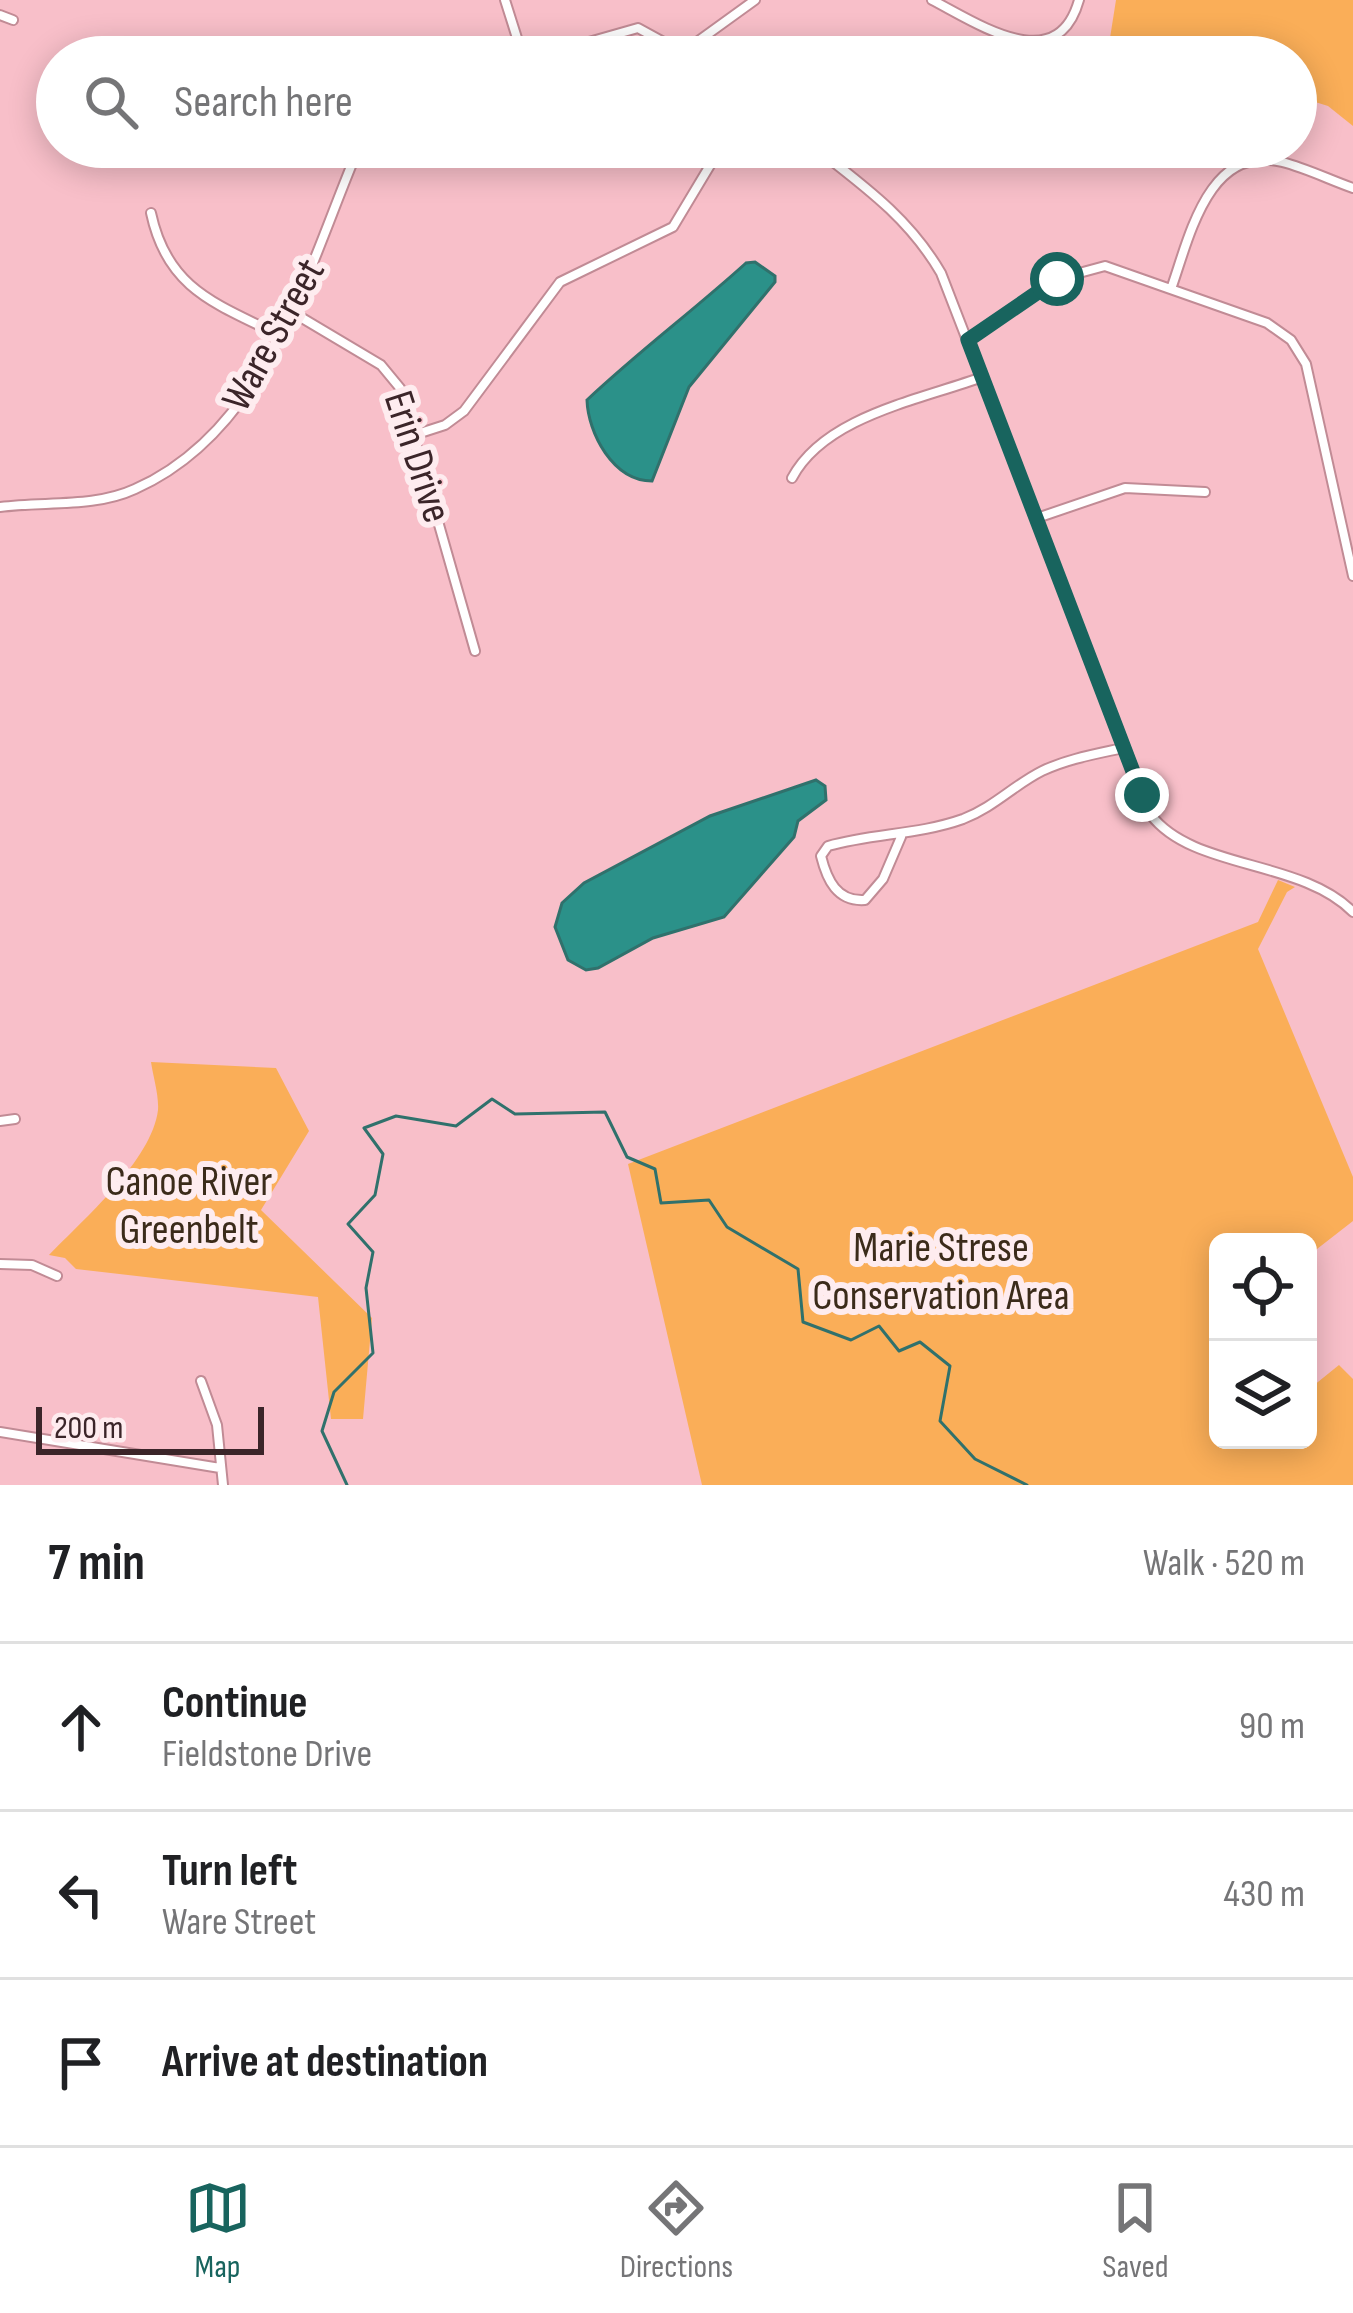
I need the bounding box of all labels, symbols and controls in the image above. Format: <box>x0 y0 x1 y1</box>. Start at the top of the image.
search box <box>36 36 1317 168</box>
icon: search <box>78 69 144 135</box>
text: Search here <box>174 75 353 130</box>
street label: Ware Street <box>211 250 337 420</box>
route start <box>1030 252 1084 306</box>
street label: Erin Drive <box>372 385 462 529</box>
route end <box>1115 768 1169 822</box>
park label: Canoe River Greenbelt <box>106 1157 272 1256</box>
park label: Marie Strese Conservation Area <box>812 1223 1070 1322</box>
map controls <box>1209 1233 1317 1449</box>
button: locate <box>1209 1233 1317 1341</box>
button: layers <box>1209 1341 1317 1449</box>
scale bar <box>36 1401 264 1454</box>
text: 200 m <box>54 1408 123 1448</box>
text: 7 min <box>48 1533 145 1594</box>
text: Walk · 520 m <box>1143 1540 1305 1587</box>
text: Continue <box>162 1676 308 1731</box>
icon: ahead <box>48 1694 114 1760</box>
text: 90 m <box>1239 1703 1305 1750</box>
text: Fieldstone Drive <box>162 1731 372 1778</box>
text: Turn left <box>162 1844 297 1899</box>
icon: left <box>48 1862 114 1928</box>
text: 430 m <box>1224 1871 1305 1918</box>
text: Ware Street <box>162 1899 316 1946</box>
icon: arrive <box>48 2030 114 2096</box>
text: Arrive at destination <box>162 2035 488 2090</box>
tab: Map <box>185 2175 251 2287</box>
tab: Directions <box>620 2175 733 2287</box>
tab: Saved <box>1102 2175 1168 2287</box>

